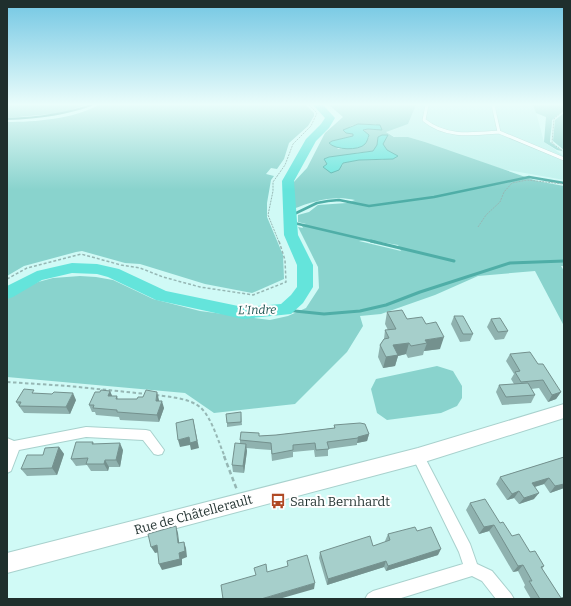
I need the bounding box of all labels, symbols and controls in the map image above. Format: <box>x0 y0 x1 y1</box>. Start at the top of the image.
water label: L'Indre <box>238 303 276 317</box>
street label: Rue de Châtellerault <box>132 491 254 538</box>
bus stop icon: Sarah Bernhardt <box>269 492 287 510</box>
place label: Sarah Bernhardt <box>290 494 390 509</box>

